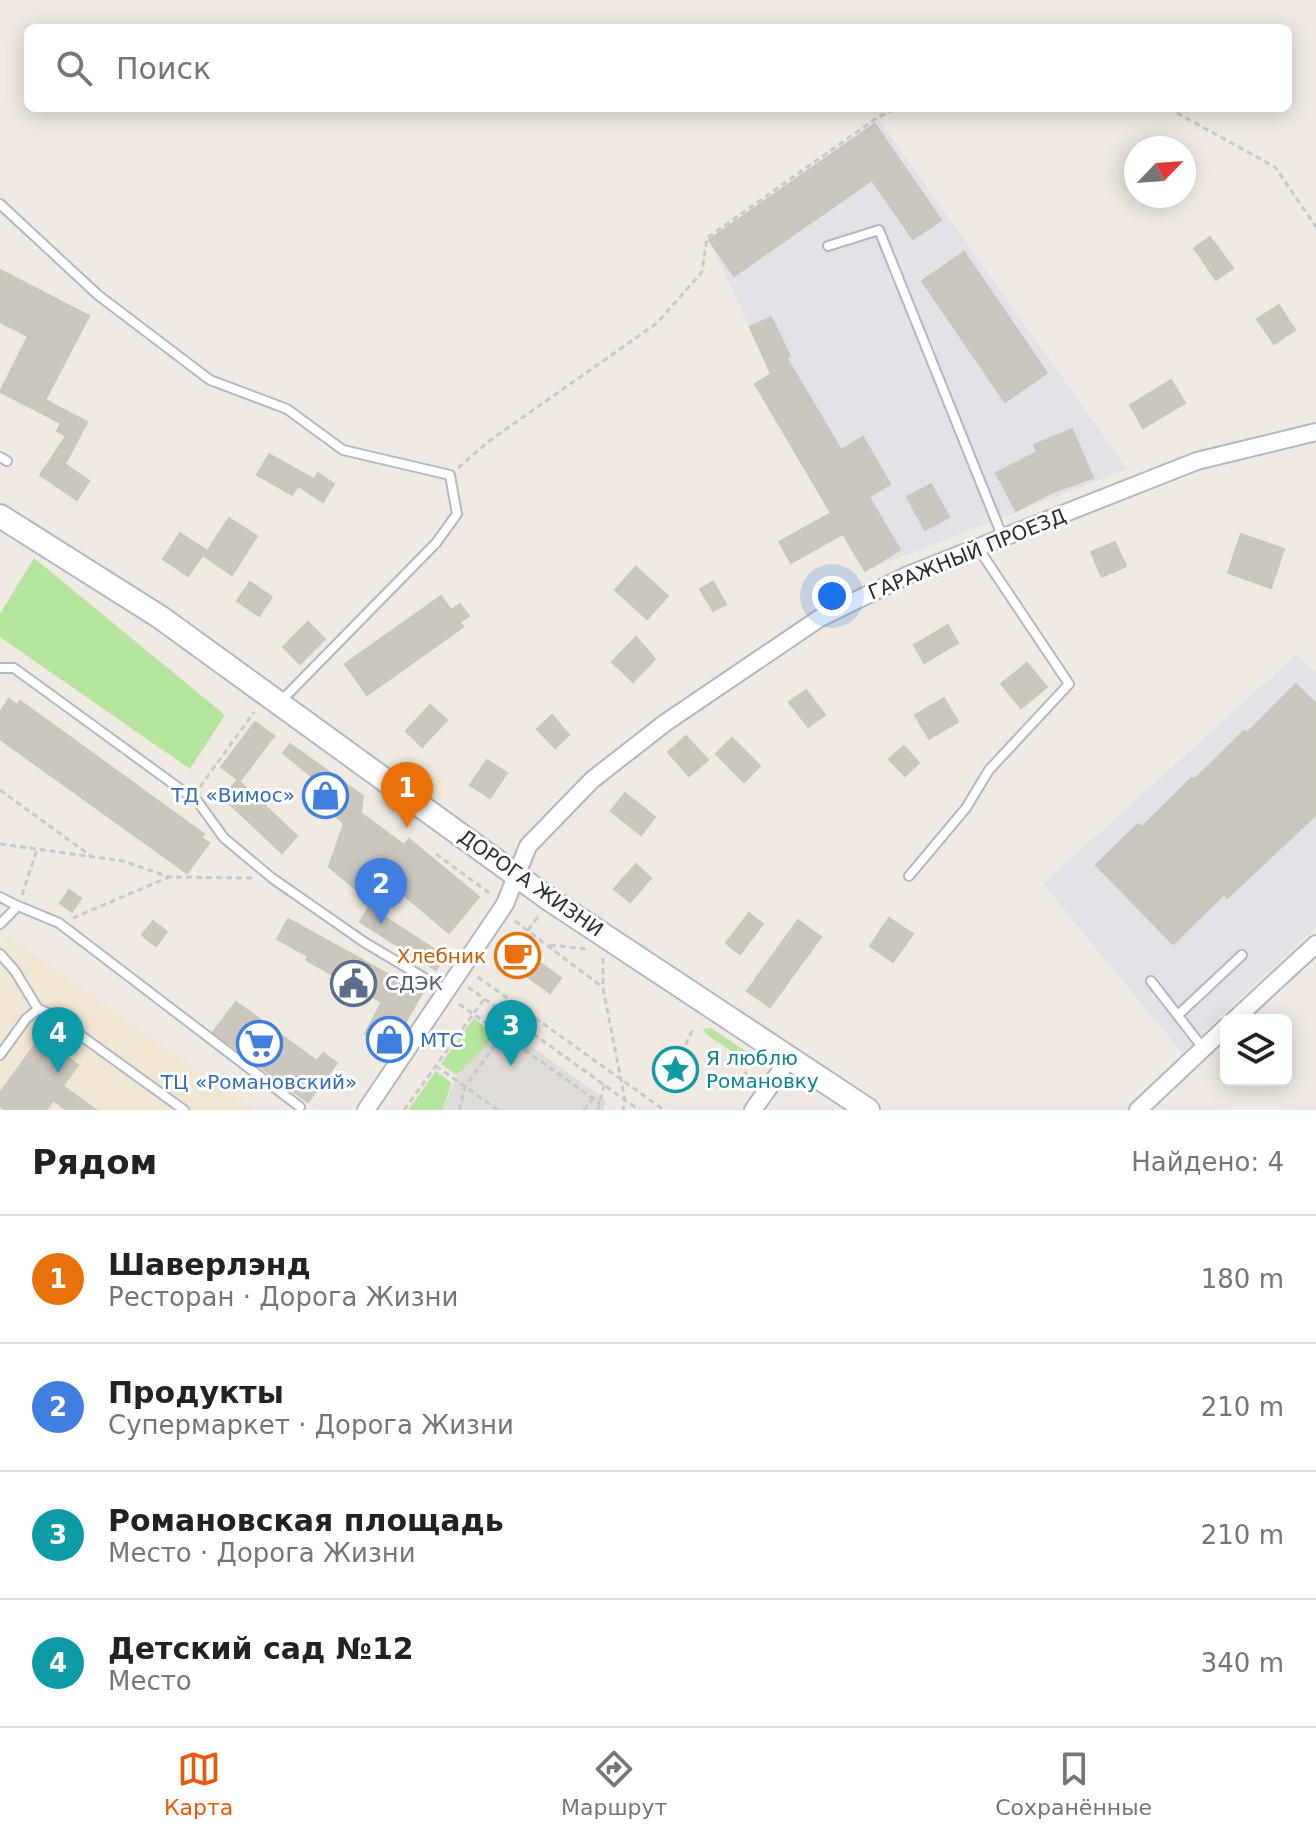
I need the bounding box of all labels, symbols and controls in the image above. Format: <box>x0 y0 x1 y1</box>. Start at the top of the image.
search box <box>24 24 1292 112</box>
icon: search <box>52 46 96 90</box>
text: Поиск <box>116 51 211 86</box>
north arrow <box>1124 136 1196 208</box>
street label: ГАРАЖНЫЙ ПРОЕЗД <box>865 503 1069 605</box>
your location <box>812 576 852 616</box>
pin: 1 <box>381 762 433 828</box>
shop icon: ТД «Вимос» <box>302 771 350 819</box>
place label: ТД «Вимос» <box>170 783 295 807</box>
street label: ДОРОГА ЖИЗНИ <box>454 824 608 942</box>
pin: 2 <box>355 858 407 924</box>
cafe icon: Хлебник <box>493 932 541 980</box>
place label: Хлебник <box>397 944 486 968</box>
public building icon: СДЭК <box>330 959 378 1007</box>
place label: СДЭК <box>385 971 443 995</box>
pin: 3 <box>485 1000 537 1066</box>
pin: 4 <box>32 1007 84 1073</box>
map controls <box>1220 1014 1292 1086</box>
button: layers <box>1220 1014 1292 1086</box>
shop icon: МТС <box>365 1016 413 1064</box>
supermarket icon: ТЦ «Романовский» <box>235 1019 283 1067</box>
place label: МТС <box>420 1028 463 1052</box>
place icon: Я люблю Романовку <box>651 1045 699 1093</box>
place label: Я люблю Романовку <box>706 1046 819 1093</box>
place label: ТЦ «Романовский» <box>160 1070 357 1094</box>
text: Рядом <box>32 1142 157 1182</box>
text: Найдено: 4 <box>1131 1147 1284 1177</box>
text: Шаверлэнд <box>108 1247 311 1282</box>
text: 1 <box>49 1264 67 1294</box>
text: 180 m <box>1201 1264 1284 1294</box>
text: Ресторан · Дорога Жизни <box>108 1282 458 1312</box>
text: Продукты <box>108 1375 284 1410</box>
text: 2 <box>49 1392 67 1422</box>
text: 210 m <box>1201 1392 1284 1422</box>
text: Супермаркет · Дорога Жизни <box>108 1410 514 1440</box>
text: Романовская площадь <box>108 1503 504 1538</box>
text: 3 <box>49 1520 67 1550</box>
text: 210 m <box>1201 1520 1284 1550</box>
text: Место · Дорога Жизни <box>108 1538 416 1568</box>
text: Детский сад №12 <box>108 1631 414 1666</box>
text: 4 <box>49 1648 67 1678</box>
text: 340 m <box>1201 1648 1284 1678</box>
text: Место <box>108 1666 192 1696</box>
tab: Карта <box>164 1747 233 1820</box>
tab: Маршрут <box>561 1747 667 1820</box>
tab: Сохранённые <box>995 1747 1152 1820</box>

